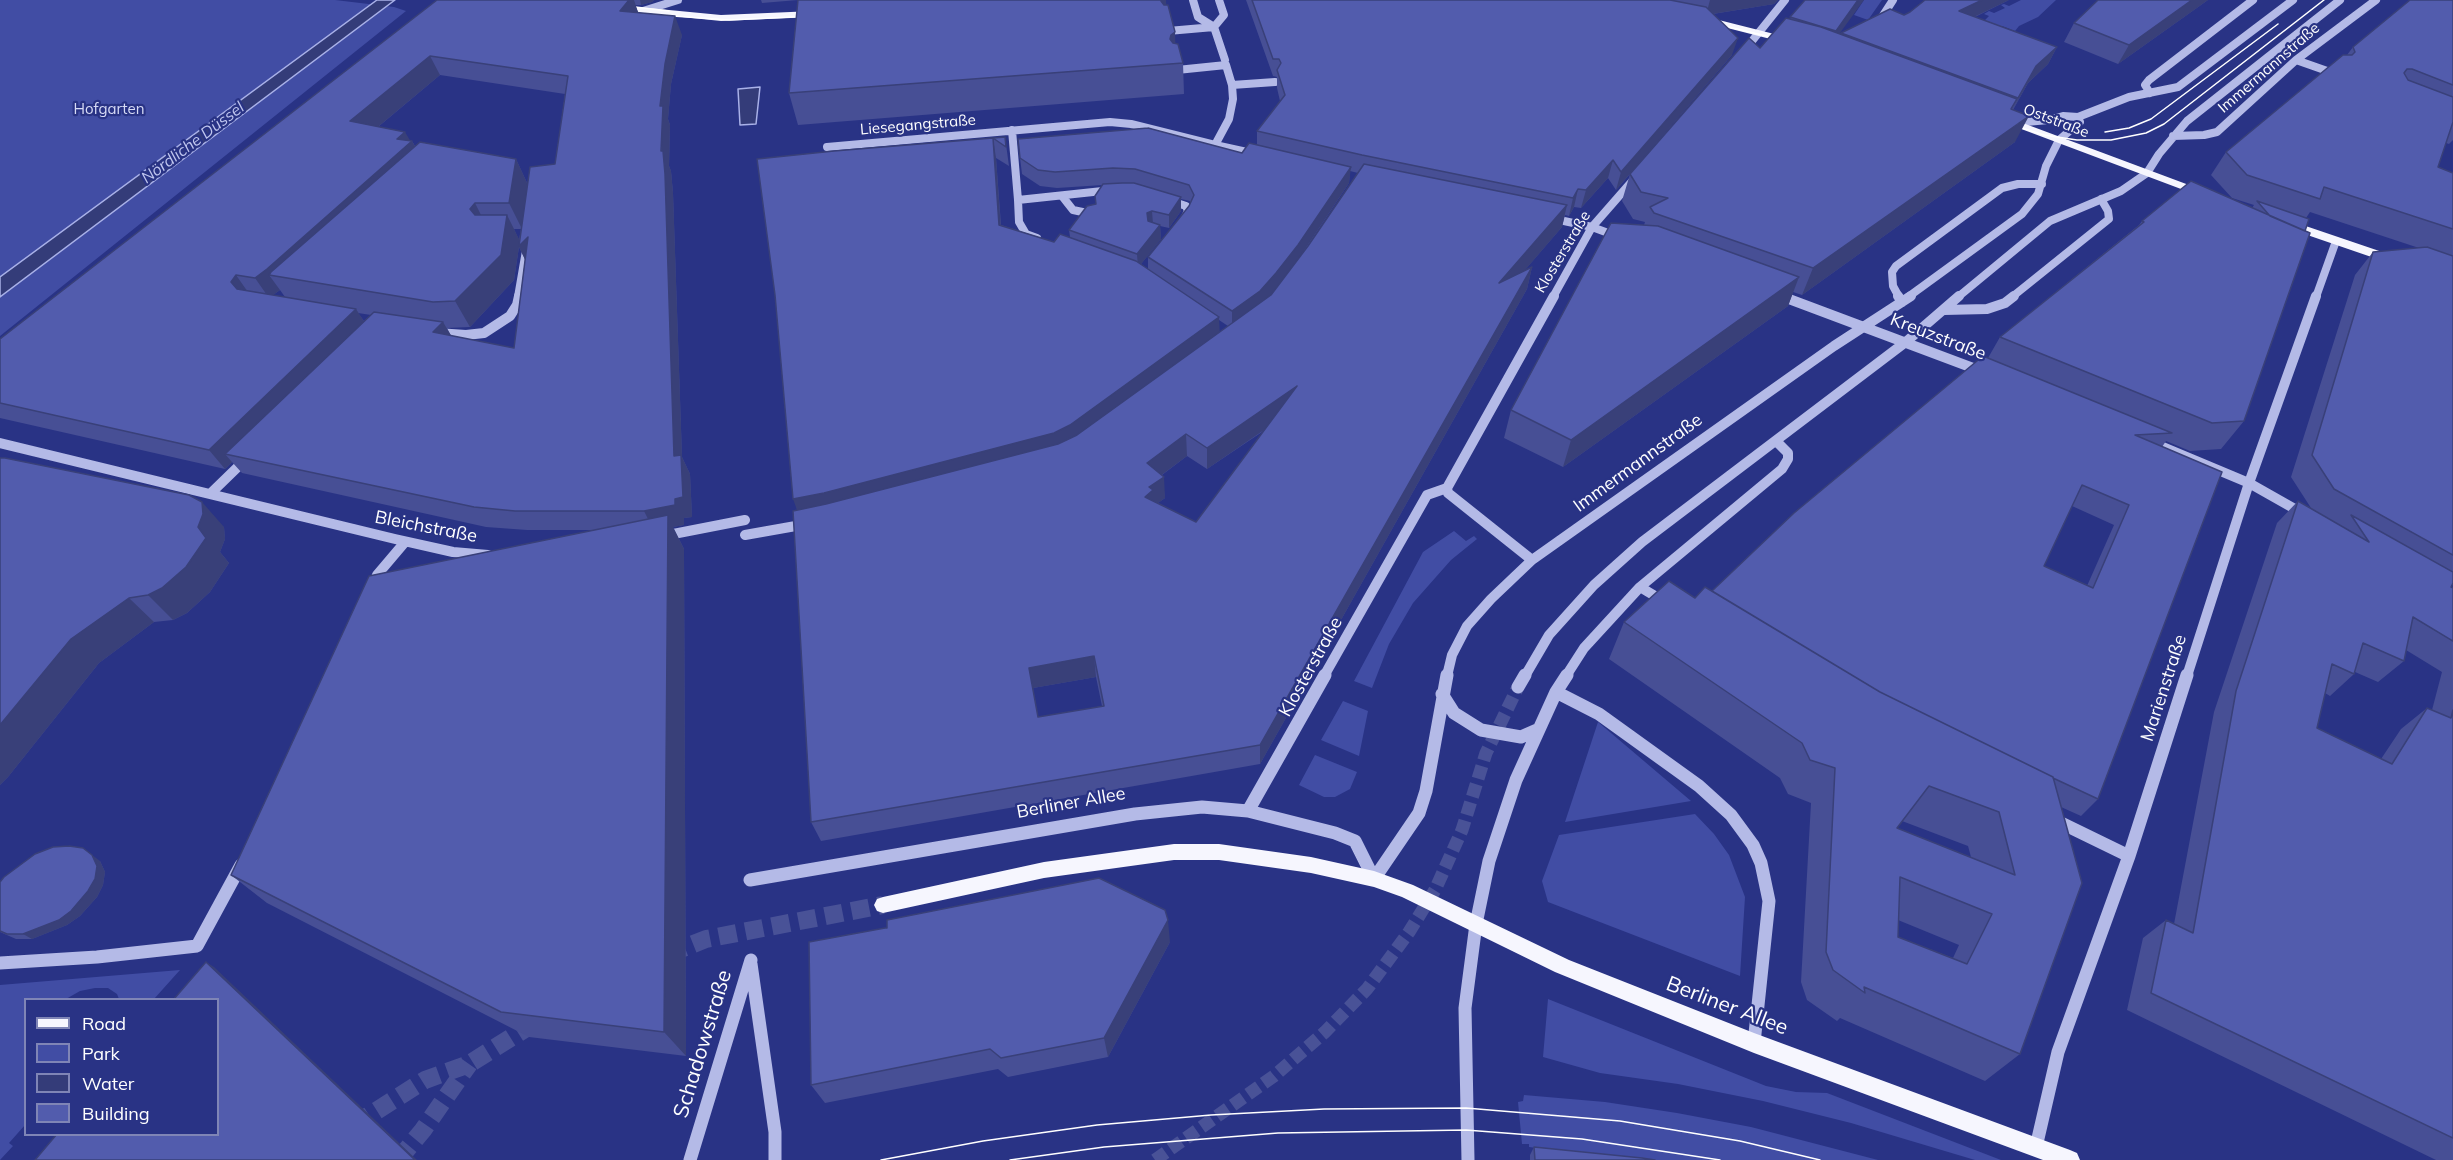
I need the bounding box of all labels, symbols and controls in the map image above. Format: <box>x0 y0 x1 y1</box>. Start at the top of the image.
street label: Immermannstraße <box>2215 19 2323 117</box>
water label: Nördliche Düssel <box>138 98 248 188</box>
park label: Hofgarten <box>74 100 144 118</box>
street label: Oststraße <box>2021 100 2091 142</box>
street label: Liesegangstraße <box>859 111 977 139</box>
street label: Klosterstraße <box>1531 208 1595 296</box>
street label: Kreuzstraße <box>1887 309 1989 365</box>
street label: Immermannstraße <box>1569 409 1707 517</box>
street label: Bleichstraße <box>373 507 479 547</box>
street label: Klosterstraße <box>1275 613 1347 721</box>
street label: Marienstraße <box>2137 632 2191 744</box>
street label: Berliner Allee <box>1015 783 1127 823</box>
street label: Schadowstraße <box>669 967 737 1121</box>
street label: Berliner Allee <box>1663 971 1791 1041</box>
legend <box>24 998 219 1136</box>
text: Road <box>82 1012 126 1035</box>
text: Park <box>82 1042 120 1065</box>
text: Water <box>82 1072 134 1095</box>
text: Building <box>82 1102 150 1125</box>

